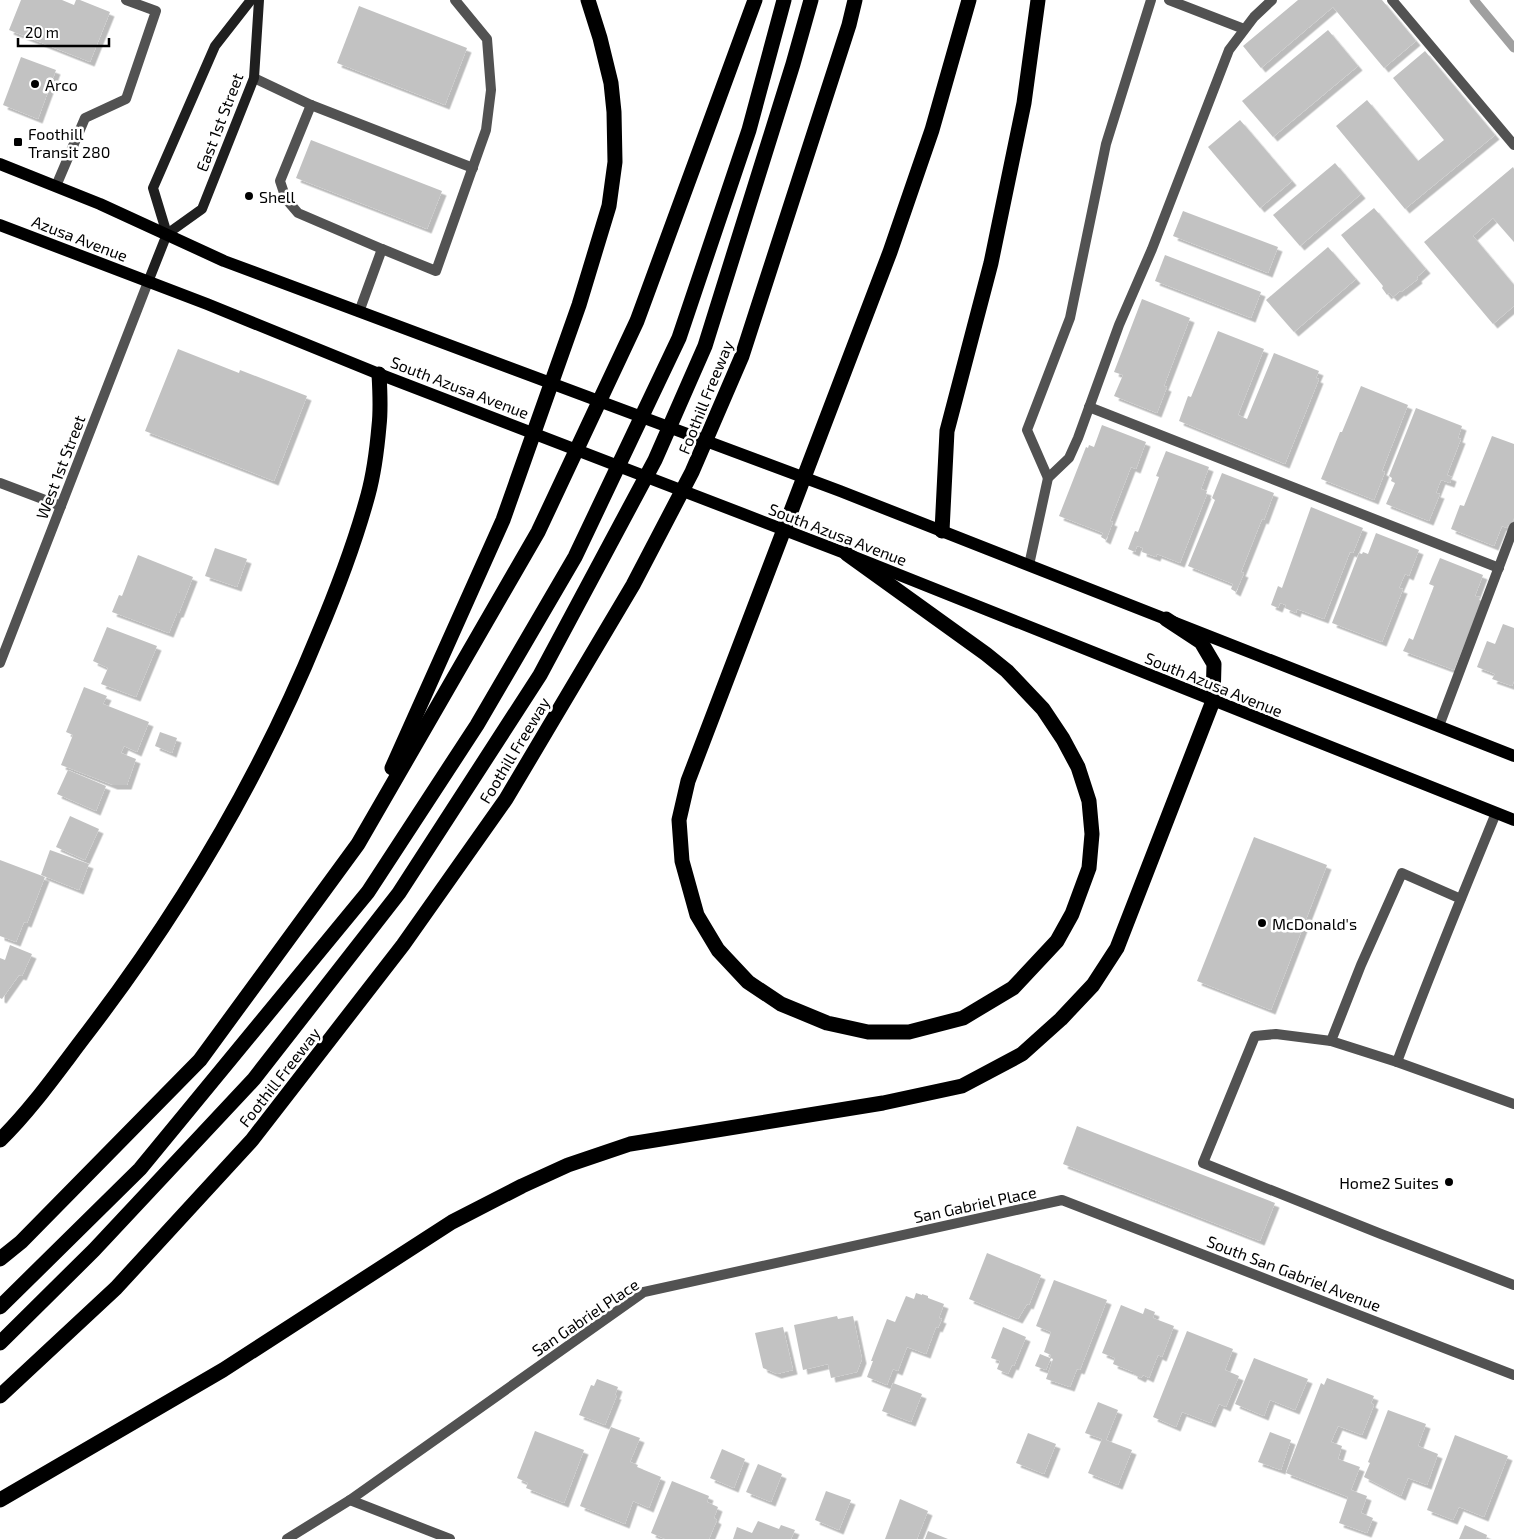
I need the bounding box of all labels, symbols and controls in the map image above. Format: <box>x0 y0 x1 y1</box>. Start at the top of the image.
scale bar <box>18 15 109 47</box>
text: 20 m <box>25 23 59 41</box>
street label: East 1st Street <box>191 70 247 174</box>
place label: Arco <box>45 75 78 94</box>
marker: Arco <box>29 78 41 90</box>
place label: Foothill Transit 280 <box>28 124 110 161</box>
marker: Foothill Transit 280 <box>12 136 24 148</box>
place label: Shell <box>259 187 296 206</box>
marker: Shell <box>243 190 255 202</box>
street label: Azusa Avenue <box>29 211 131 265</box>
street label: Foothill Freeway <box>674 337 737 457</box>
street label: South Azusa Avenue <box>388 352 532 422</box>
street label: West 1st Street <box>31 412 89 522</box>
street label: South Azusa Avenue <box>766 499 910 569</box>
street label: South Azusa Avenue <box>1142 648 1286 720</box>
street label: Foothill Freeway <box>475 693 553 807</box>
place label: McDonald's <box>1272 914 1357 933</box>
marker: McDonald's <box>1256 917 1268 929</box>
street label: Foothill Freeway <box>234 1023 324 1130</box>
place label: Home2 Suites <box>1339 1173 1439 1192</box>
marker: Home2 Suites <box>1443 1176 1455 1188</box>
street label: San Gabriel Place <box>912 1182 1038 1226</box>
street label: South San Gabriel Avenue <box>1204 1231 1384 1315</box>
street label: San Gabriel Place <box>528 1274 642 1360</box>

